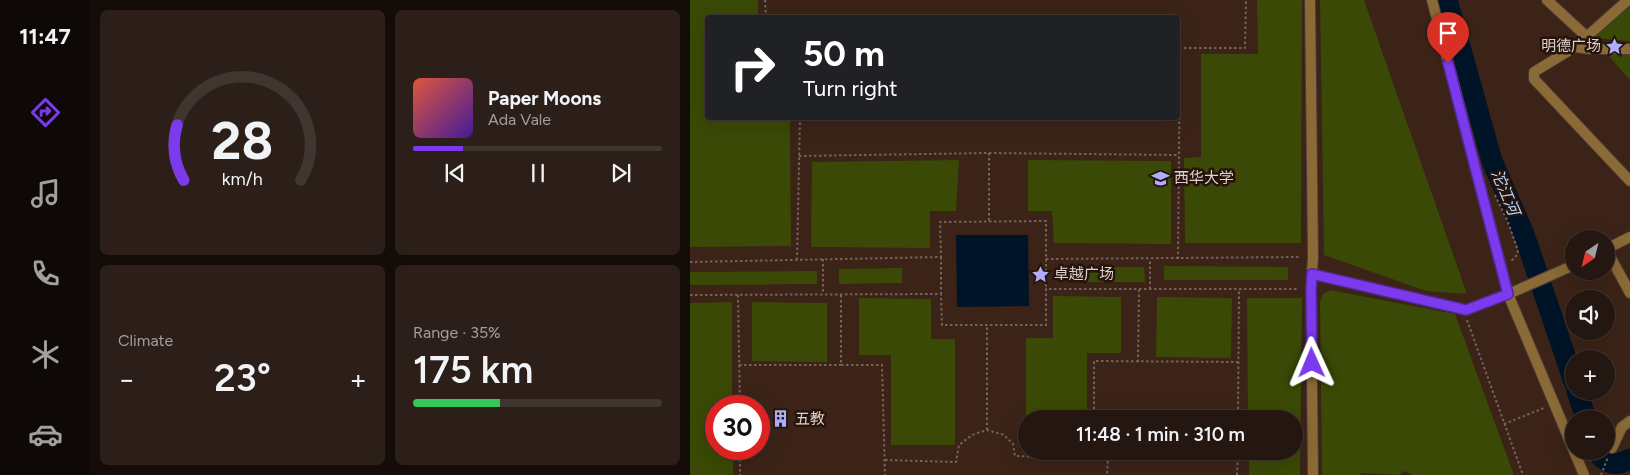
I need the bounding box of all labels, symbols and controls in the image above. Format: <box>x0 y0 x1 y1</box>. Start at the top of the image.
pin <box>1427 12 1469 63</box>
icon: arrive <box>1434 19 1462 47</box>
text: 11:47 <box>19 23 71 50</box>
text: 50 m <box>803 33 885 75</box>
icon: right <box>720 35 785 100</box>
place icon: 明德广场 <box>1605 36 1625 56</box>
place label: 明德广场 <box>1541 37 1601 55</box>
text: Turn right <box>803 75 898 102</box>
text: Paper Moons <box>488 87 601 110</box>
icon: directions <box>28 95 63 130</box>
text: 28 <box>212 110 273 172</box>
text: Ada Vale <box>488 110 551 129</box>
icon: previous <box>441 159 469 187</box>
icon: pause <box>524 159 552 187</box>
icon: next <box>607 159 635 187</box>
water label: 沱江河 <box>1487 166 1525 221</box>
text: km/h <box>222 168 263 189</box>
school or university icon: 西华大学 <box>1150 168 1170 188</box>
place label: 西华大学 <box>1174 169 1234 187</box>
icon: music <box>28 176 63 211</box>
north arrow <box>1565 230 1615 280</box>
map controls <box>1565 230 1615 460</box>
icon: phone <box>28 256 63 291</box>
place icon: 卓越广场 <box>1030 264 1050 284</box>
place label: 卓越广场 <box>1054 265 1114 283</box>
button: sound <box>1565 290 1615 340</box>
text: Range · 35% <box>413 323 501 342</box>
text: Climate <box>118 331 173 350</box>
position arrow <box>1285 336 1337 388</box>
icon: climate <box>28 337 63 372</box>
text: 175 km <box>413 347 533 393</box>
button: + <box>1565 350 1615 400</box>
text: 23° <box>214 355 271 401</box>
text: − <box>118 362 135 396</box>
text: + <box>350 362 367 396</box>
speed limit sign: 30 <box>705 395 770 460</box>
building icon: 五教 <box>771 409 791 429</box>
place label: 五教 <box>795 410 825 428</box>
button: − <box>1565 410 1615 460</box>
icon: car <box>28 417 63 452</box>
text: 11:48 · 1 min · 310 m <box>1076 423 1245 446</box>

